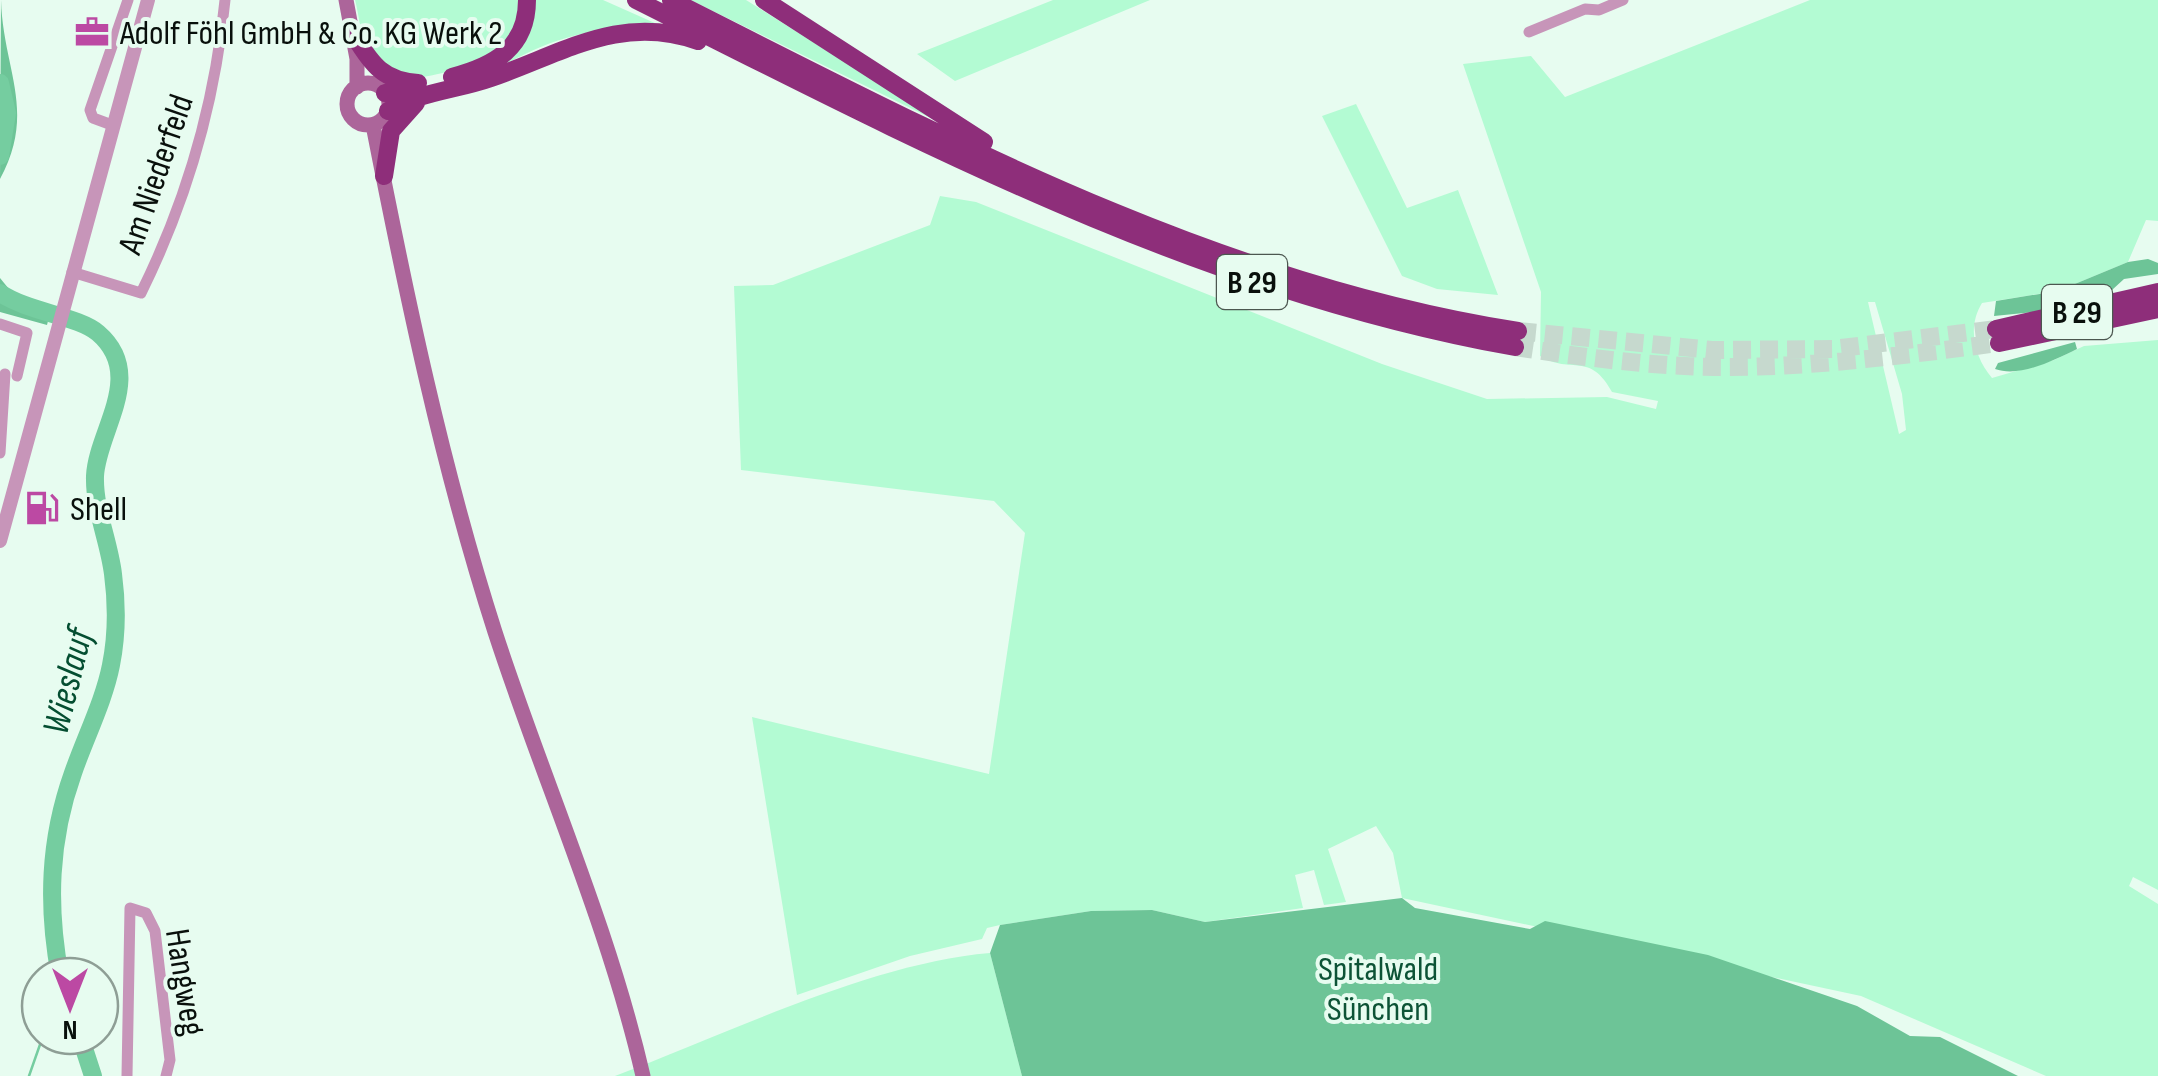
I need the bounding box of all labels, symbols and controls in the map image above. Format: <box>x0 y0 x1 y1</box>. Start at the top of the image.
place label: Adolf Föhl GmbH & Co. KG Werk 2 <box>119 12 502 55</box>
office icon: Adolf Föhl GmbH & Co. KG Werk 2 <box>73 13 111 51</box>
street label: Am Niederfeld <box>109 89 204 261</box>
road number: B 29 <box>1217 255 1287 309</box>
road number: B 29 <box>2042 285 2112 339</box>
place label: Shell <box>70 488 127 531</box>
fuel station icon: Shell <box>23 489 61 527</box>
water label: Wieslauf <box>34 620 104 739</box>
street label: Hangweg <box>155 926 214 1039</box>
park label: Spitalwald Sünchen <box>1318 948 1438 1031</box>
north arrow <box>20 956 120 1056</box>
text: N <box>63 1013 77 1046</box>

